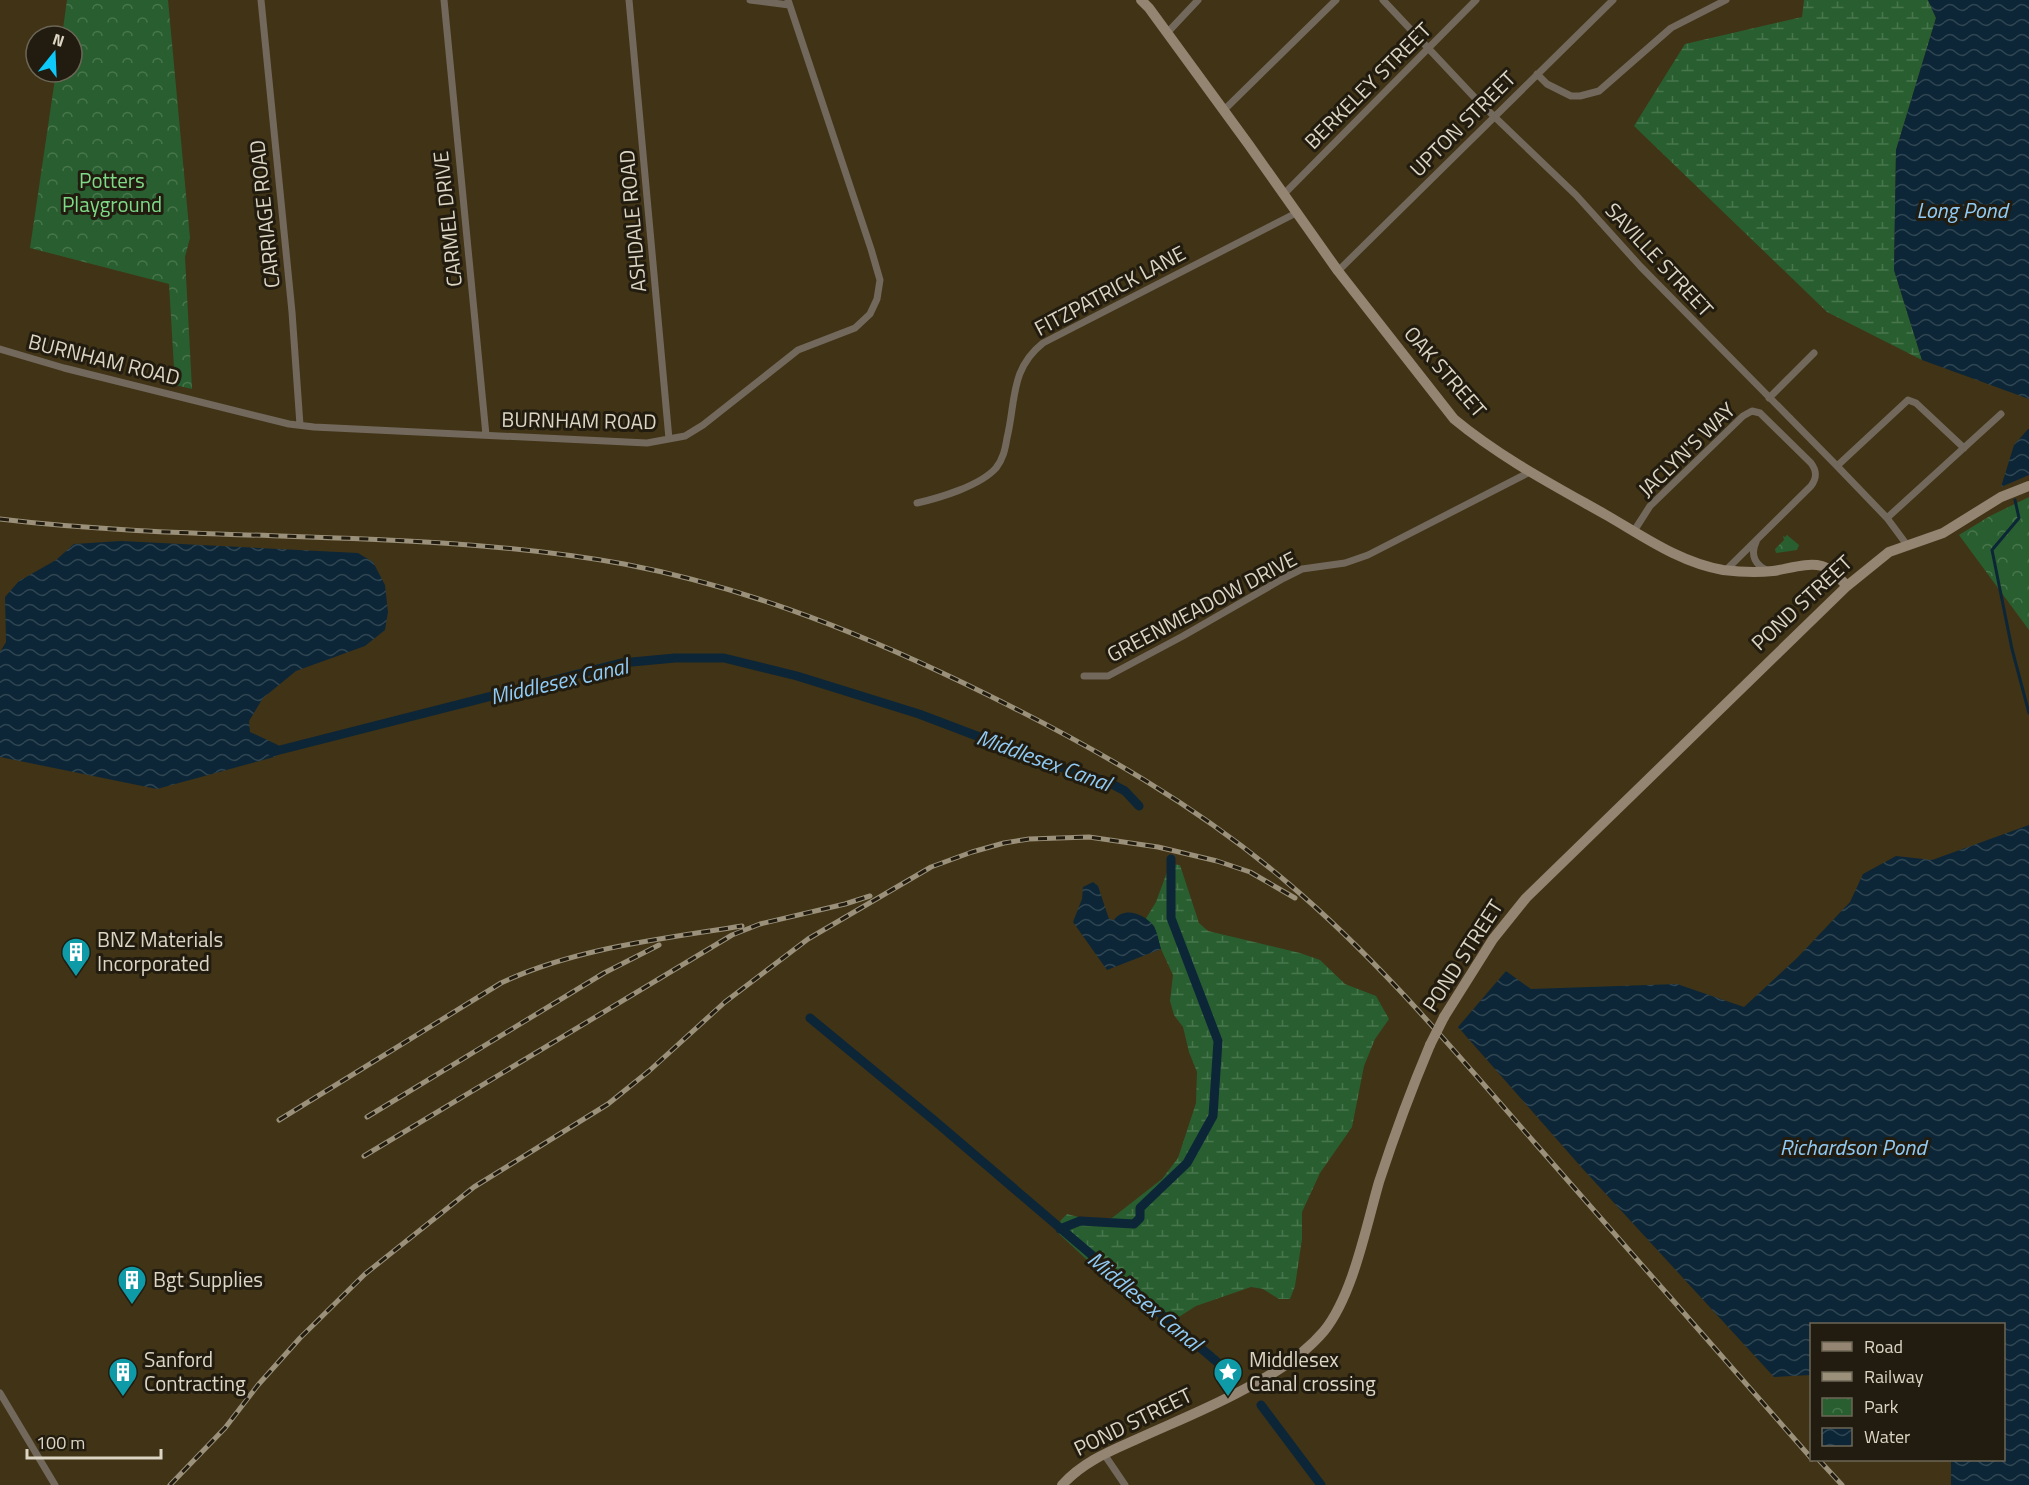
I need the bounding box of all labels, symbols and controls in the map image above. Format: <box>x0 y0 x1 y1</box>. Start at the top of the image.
street label: BERKELEY STREET <box>1296 14 1438 156</box>
north arrow <box>24 24 84 84</box>
text: N <box>50 27 68 53</box>
street label: UPTON STREET <box>1402 63 1523 184</box>
street label: CARRIAGE ROAD <box>240 138 288 290</box>
street label: ASHDALE ROAD <box>610 149 654 294</box>
street label: CARMEL DRIVE <box>424 150 470 289</box>
park label: Potters Playground <box>62 164 162 220</box>
water label: Long Pond <box>1916 193 2011 227</box>
street label: SAVILLE STREET <box>1598 195 1721 324</box>
street label: FITZPATRICK LANE <box>1028 237 1191 344</box>
street label: OAK STREET <box>1397 318 1495 424</box>
street label: BURNHAM ROAD <box>25 325 183 393</box>
street label: JACLYN'S WAY <box>1630 394 1743 504</box>
street label: BURNHAM ROAD <box>501 403 657 437</box>
street label: GREENMEADOW DRIVE <box>1101 542 1302 670</box>
street label: POND STREET <box>1743 547 1859 658</box>
water label: Middlesex Canal <box>487 648 634 713</box>
water label: Middlesex Canal <box>972 720 1118 801</box>
street label: POND STREET <box>1414 893 1511 1018</box>
place label: BNZ Materials Incorporated <box>97 923 223 979</box>
building icon: BNZ Materials Incorporated <box>60 936 92 978</box>
water label: Richardson Pond <box>1780 1130 1929 1164</box>
water label: Middlesex Canal <box>1080 1243 1212 1361</box>
place label: Bgt Supplies <box>153 1263 263 1295</box>
building icon: Bgt Supplies <box>116 1264 148 1306</box>
legend <box>1810 1323 2005 1461</box>
text: Road <box>1864 1333 1903 1360</box>
place label: Sanford Contracting <box>144 1343 246 1399</box>
place label: Middlesex Canal crossing <box>1249 1343 1376 1399</box>
building icon: Sanford Contracting <box>107 1356 139 1398</box>
place icon: Middlesex Canal crossing <box>1212 1356 1244 1398</box>
text: Railway <box>1864 1363 1924 1390</box>
street label: POND STREET <box>1068 1379 1197 1464</box>
text: Park <box>1864 1393 1899 1420</box>
scale bar <box>27 1422 160 1460</box>
text: Water <box>1864 1423 1910 1450</box>
text: 100 m <box>36 1429 85 1456</box>

